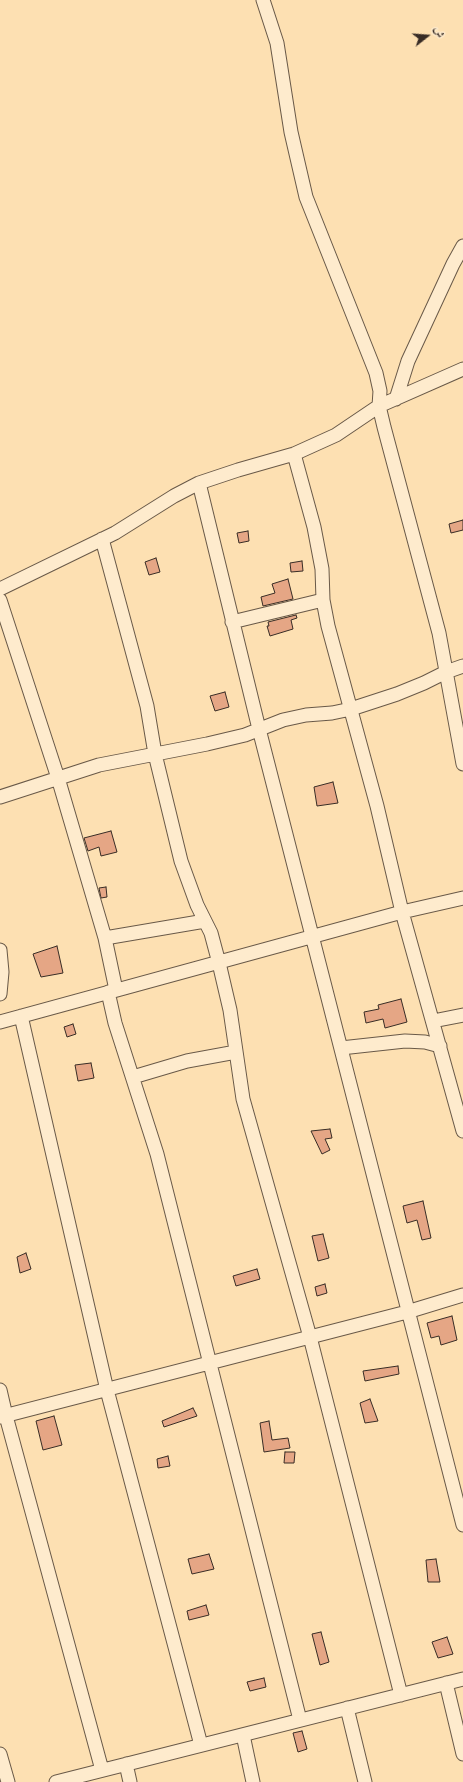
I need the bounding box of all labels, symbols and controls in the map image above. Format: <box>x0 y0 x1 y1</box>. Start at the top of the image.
north arrow <box>407 16 447 56</box>
text: ش <box>431 25 447 39</box>

